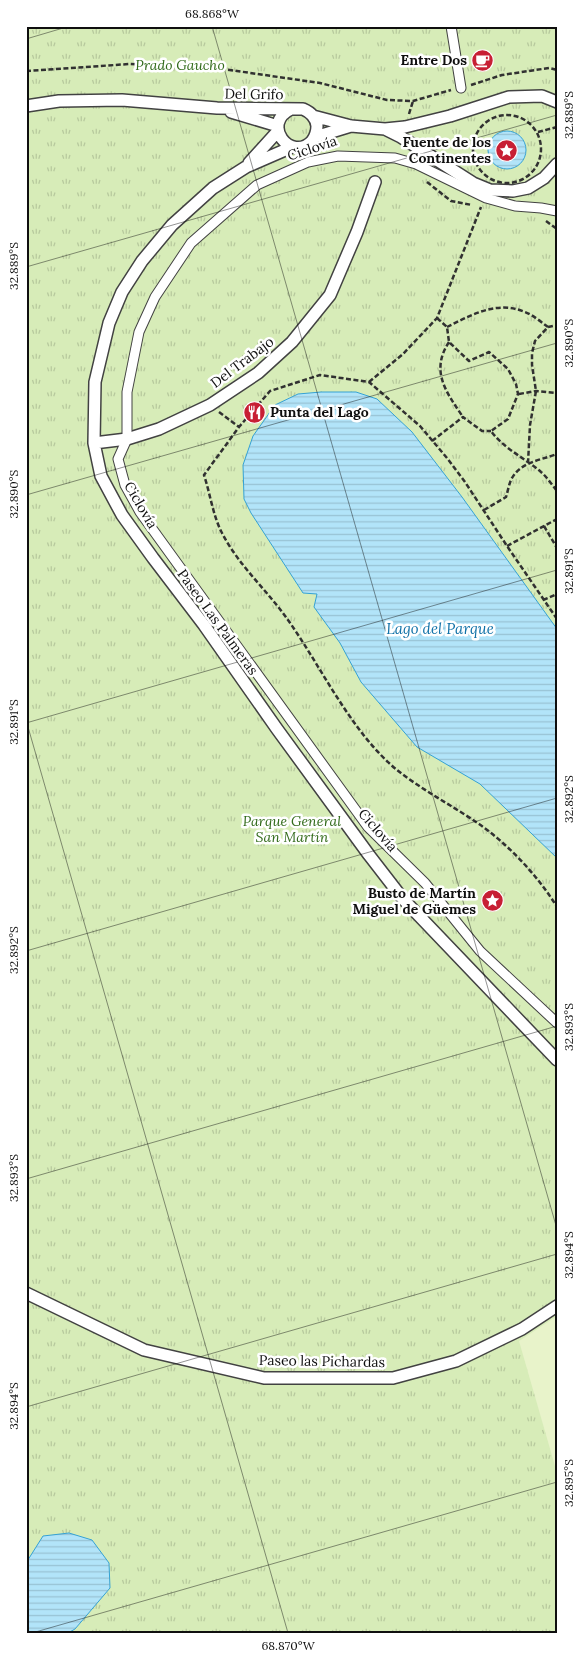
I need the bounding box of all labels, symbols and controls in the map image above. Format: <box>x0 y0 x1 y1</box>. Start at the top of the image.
text: 68.868°W <box>185 6 240 21</box>
cafe icon: Entre Dos <box>471 48 495 72</box>
place label: Entre Dos <box>401 51 467 69</box>
park label: Prado Gaucho <box>135 56 225 74</box>
street label: Del Grifo <box>224 84 284 104</box>
text: 32.889°S <box>561 91 576 139</box>
street label: Ciclovía <box>285 132 339 164</box>
place label: Fuente de los Continentes <box>402 133 491 167</box>
place icon: Fuente de los Continentes <box>495 138 519 162</box>
text: 32.889°S <box>6 242 21 290</box>
text: 32.890°S <box>561 318 576 367</box>
street label: Del Trabajo <box>207 332 277 392</box>
restaurant icon: Punta del Lago <box>242 400 266 424</box>
place label: Punta del Lago <box>270 403 369 421</box>
text: 32.890°S <box>6 469 21 518</box>
street label: Ciclovía <box>120 478 162 532</box>
text: 32.891°S <box>561 548 576 594</box>
street label: Paseo Las Palmeras <box>174 566 262 678</box>
water label: Lago del Parque <box>386 619 494 638</box>
text: 32.891°S <box>6 699 21 745</box>
text: 32.892°S <box>561 775 576 823</box>
street label: Ciclovía <box>354 805 402 855</box>
park label: Parque General San Martín <box>243 812 341 846</box>
place label: Busto de Martín Miguel de Güemes <box>352 884 476 918</box>
place icon: Busto de Martín Miguel de Güemes <box>480 889 504 913</box>
text: 32.892°S <box>6 926 21 974</box>
text: 32.893°S <box>561 1003 576 1051</box>
text: 32.893°S <box>6 1154 21 1202</box>
text: 32.894°S <box>561 1231 576 1279</box>
street label: Paseo las Pichardas <box>259 1351 385 1371</box>
text: 32.894°S <box>6 1382 21 1430</box>
text: 32.895°S <box>561 1459 576 1507</box>
text: 68.870°W <box>261 1638 316 1653</box>

